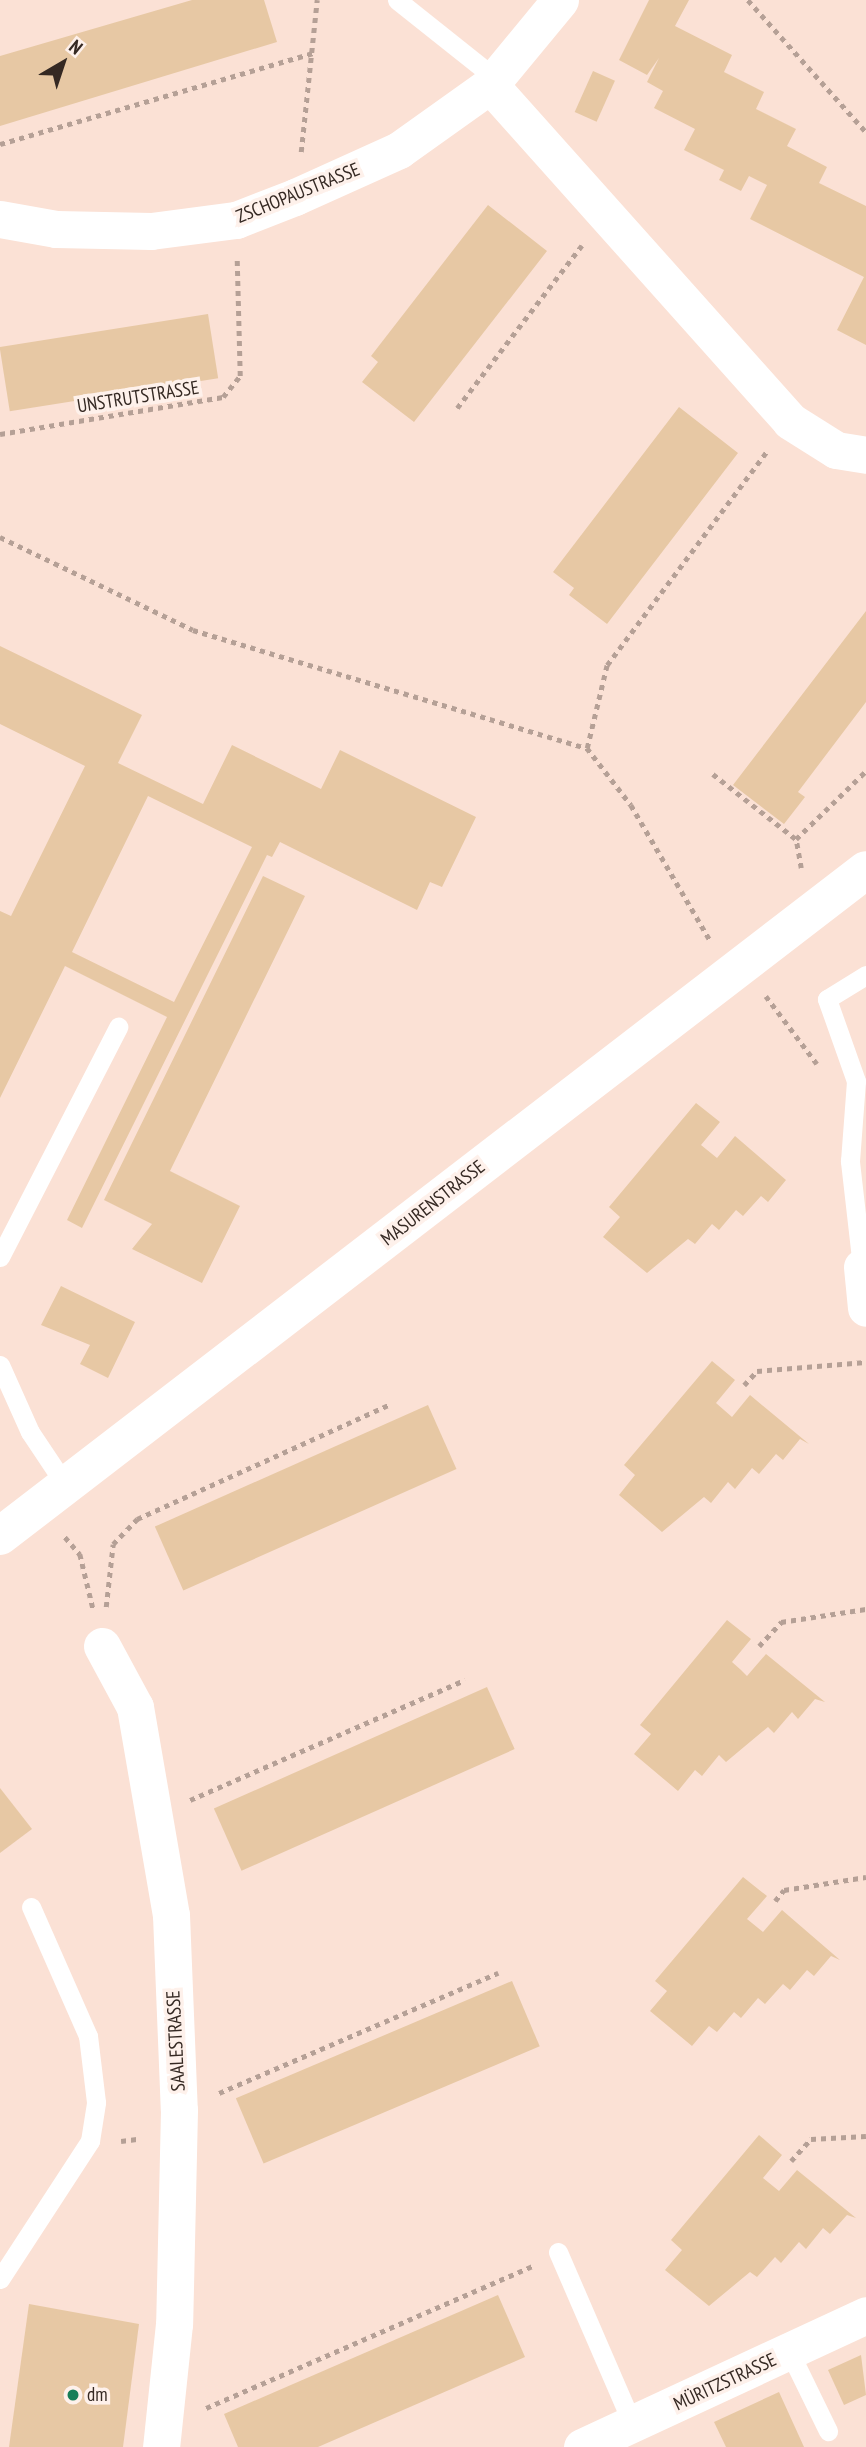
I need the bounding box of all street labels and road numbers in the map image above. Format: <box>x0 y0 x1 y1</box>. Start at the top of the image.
street label: ZSCHOPAUSTRASSE <box>233 158 363 228</box>
street label: UNSTRUTSTRASSE <box>75 376 201 418</box>
street label: MASURENSTRASSE <box>377 1155 489 1251</box>
street label: SAALESTRASSE <box>162 1990 190 2092</box>
street label: MÜRITZSTRASSE <box>670 2348 780 2416</box>

